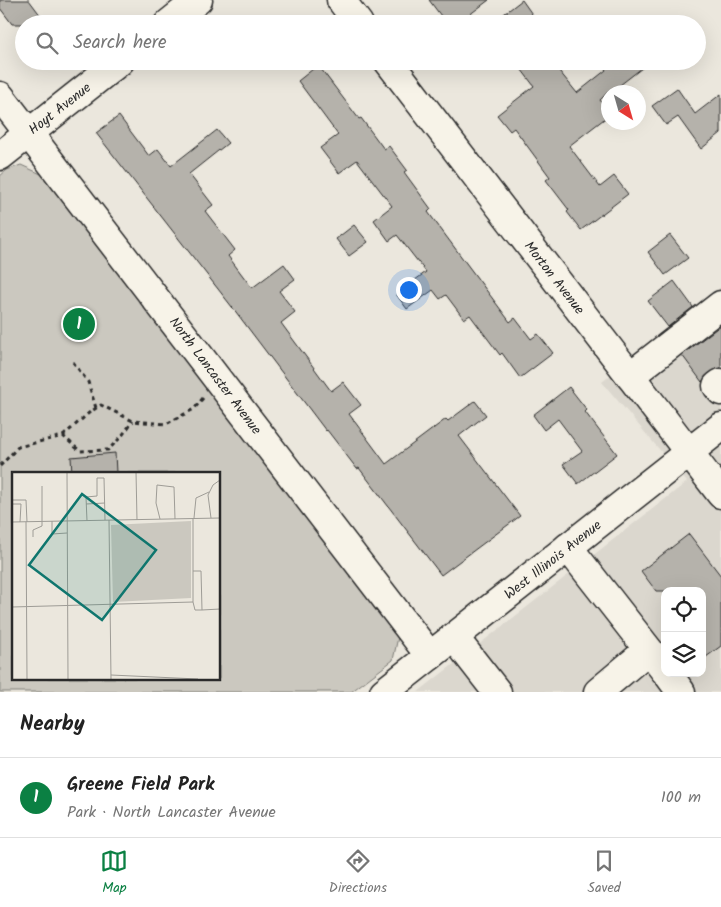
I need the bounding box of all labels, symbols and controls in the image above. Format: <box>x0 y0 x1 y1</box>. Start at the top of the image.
search box <box>15 15 706 70</box>
text: Search here <box>73 28 167 58</box>
icon: search <box>33 29 61 57</box>
street label: Hoyt Avenue <box>24 77 97 141</box>
north arrow <box>601 85 646 130</box>
street label: Morton Avenue <box>518 237 590 320</box>
your location <box>396 277 422 303</box>
pin: 1 <box>63 305 95 343</box>
street label: North Lancaster Avenue <box>163 312 267 440</box>
inset map <box>12 472 220 680</box>
street label: West Illinois Avenue <box>499 514 607 605</box>
map controls <box>661 587 706 677</box>
button: locate <box>661 587 706 632</box>
button: layers <box>661 632 706 677</box>
text: Nearby <box>20 708 85 741</box>
text: Greene Field Park <box>67 770 214 800</box>
text: 1 <box>34 785 38 810</box>
text: 100 m <box>661 785 701 810</box>
text: Park · North Lancaster Avenue <box>67 800 276 825</box>
tab: Map <box>100 847 128 899</box>
tab: Directions <box>329 847 387 899</box>
tab: Saved <box>587 847 621 899</box>

